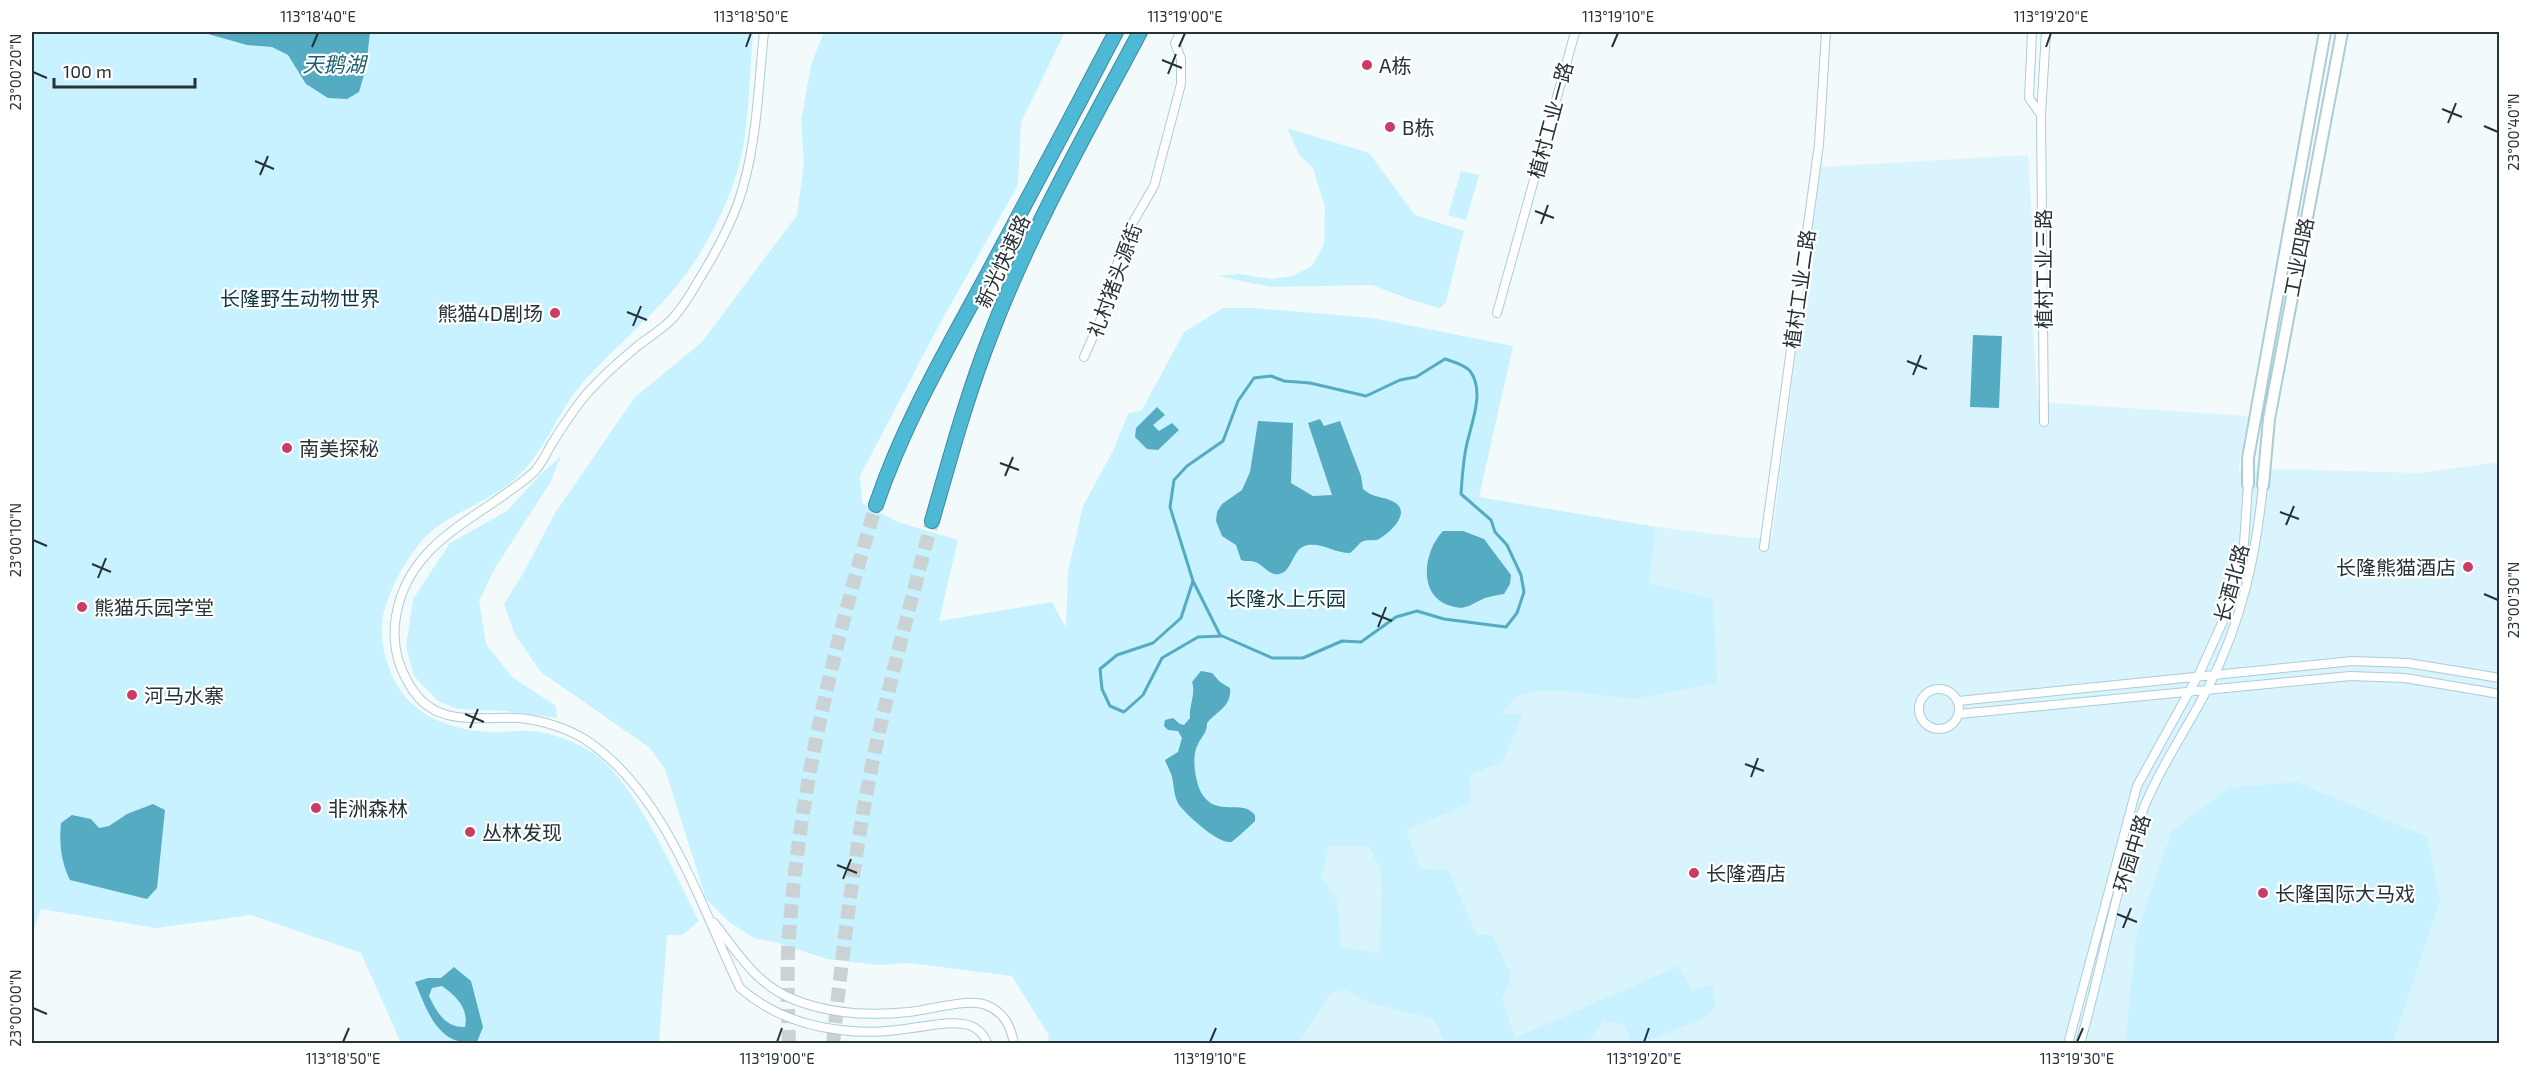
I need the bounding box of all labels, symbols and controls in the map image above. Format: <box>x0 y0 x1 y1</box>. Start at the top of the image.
text: 113°18'40"E <box>280 7 356 25</box>
text: 113°18'50"E <box>714 7 788 25</box>
text: 113°19'00"E <box>1147 7 1223 25</box>
text: 113°19'10"E <box>1582 7 1654 25</box>
text: 113°19'20"E <box>2014 7 2088 25</box>
text: 23°00'20"N <box>6 34 24 110</box>
scale bar <box>54 51 195 89</box>
water label: 天鹅湖 <box>303 51 368 76</box>
place label: A栋 <box>1379 53 1411 77</box>
marker: A栋 <box>1360 58 1374 72</box>
street label: 植村工业一路 <box>1523 59 1577 181</box>
text: 100 m <box>63 60 112 82</box>
text: 23°00'40"N <box>2504 93 2522 171</box>
place label: B栋 <box>1402 115 1434 139</box>
marker: B栋 <box>1383 120 1397 134</box>
street label: 植村工业三路 <box>2031 209 2055 329</box>
street label: 新光快速路 <box>970 211 1034 311</box>
street label: 工业四路 <box>2279 215 2317 299</box>
street label: 礼村猪头源街 <box>1082 220 1146 340</box>
street label: 植村工业二路 <box>1779 228 1819 350</box>
park label: 长隆野生动物世界 <box>220 286 380 310</box>
place label: 熊猫4D剧场 <box>437 301 543 325</box>
marker: 熊猫4D剧场 <box>548 306 562 320</box>
place label: 南美探秘 <box>299 436 379 460</box>
marker: 南美探秘 <box>280 441 294 455</box>
text: 23°00'10"N <box>6 503 24 577</box>
street label: 长酒北路 <box>2209 541 2253 625</box>
place label: 长隆熊猫酒店 <box>2336 555 2456 579</box>
marker: 长隆熊猫酒店 <box>2461 560 2475 574</box>
text: 23°00'30"N <box>2504 562 2522 638</box>
park label: 长隆水上乐园 <box>1226 586 1346 610</box>
place label: 熊猫乐园学堂 <box>94 595 214 619</box>
marker: 熊猫乐园学堂 <box>75 600 89 614</box>
place label: 河马水寨 <box>144 683 224 707</box>
marker: 河马水寨 <box>125 688 139 702</box>
place label: 非洲森林 <box>328 796 408 820</box>
marker: 非洲森林 <box>309 801 323 815</box>
street label: 环园中路 <box>2108 811 2154 895</box>
place label: 丛林发现 <box>482 820 562 844</box>
marker: 丛林发现 <box>463 825 477 839</box>
place label: 长隆酒店 <box>1706 861 1786 885</box>
marker: 长隆酒店 <box>1687 866 1701 880</box>
place label: 长隆国际大马戏 <box>2275 881 2415 905</box>
marker: 长隆国际大马戏 <box>2256 886 2270 900</box>
text: 23°00'00"N <box>6 969 24 1047</box>
text: 113°18'50"E <box>306 1049 380 1067</box>
text: 113°19'00"E <box>739 1049 815 1067</box>
text: 113°19'10"E <box>1174 1049 1246 1067</box>
text: 113°19'20"E <box>1607 1049 1681 1067</box>
text: 113°19'30"E <box>2040 1049 2114 1067</box>

